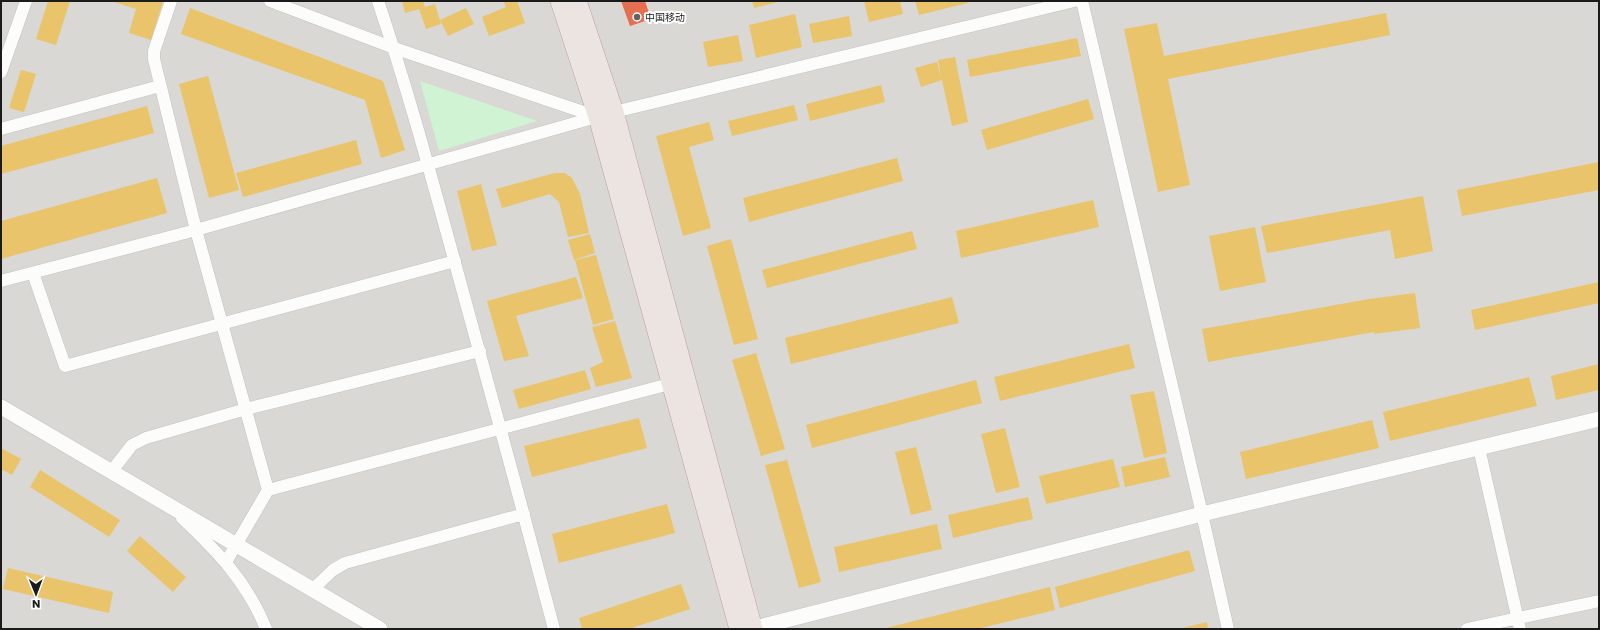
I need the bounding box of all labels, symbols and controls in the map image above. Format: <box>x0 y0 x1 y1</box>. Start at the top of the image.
place label: 中国移动 <box>645 10 685 25</box>
marker: 中国移动 <box>632 12 642 22</box>
north arrow <box>16 574 56 614</box>
text: N <box>32 596 40 612</box>

